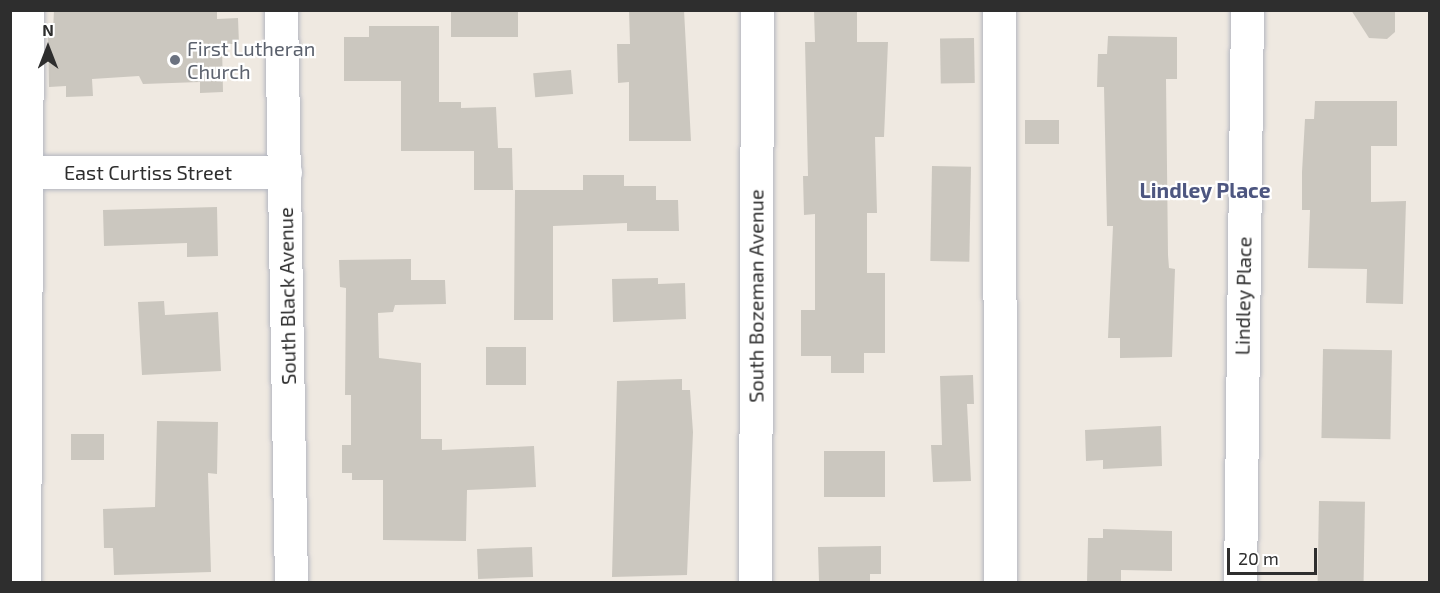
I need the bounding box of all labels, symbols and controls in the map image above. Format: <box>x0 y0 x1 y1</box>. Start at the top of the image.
north arrow <box>18 18 78 78</box>
text: N <box>42 20 54 39</box>
place label: First Lutheran Church <box>187 36 315 83</box>
marker: First Lutheran Church <box>168 53 182 67</box>
street label: East Curtiss Street <box>64 160 232 184</box>
district label: Lindley Place <box>1139 177 1271 203</box>
street label: South Bozeman Avenue <box>744 189 768 403</box>
street label: South Black Avenue <box>273 207 301 385</box>
street label: Lindley Place <box>1230 236 1256 356</box>
scale bar <box>1230 536 1320 574</box>
text: 20 m <box>1238 547 1279 569</box>

